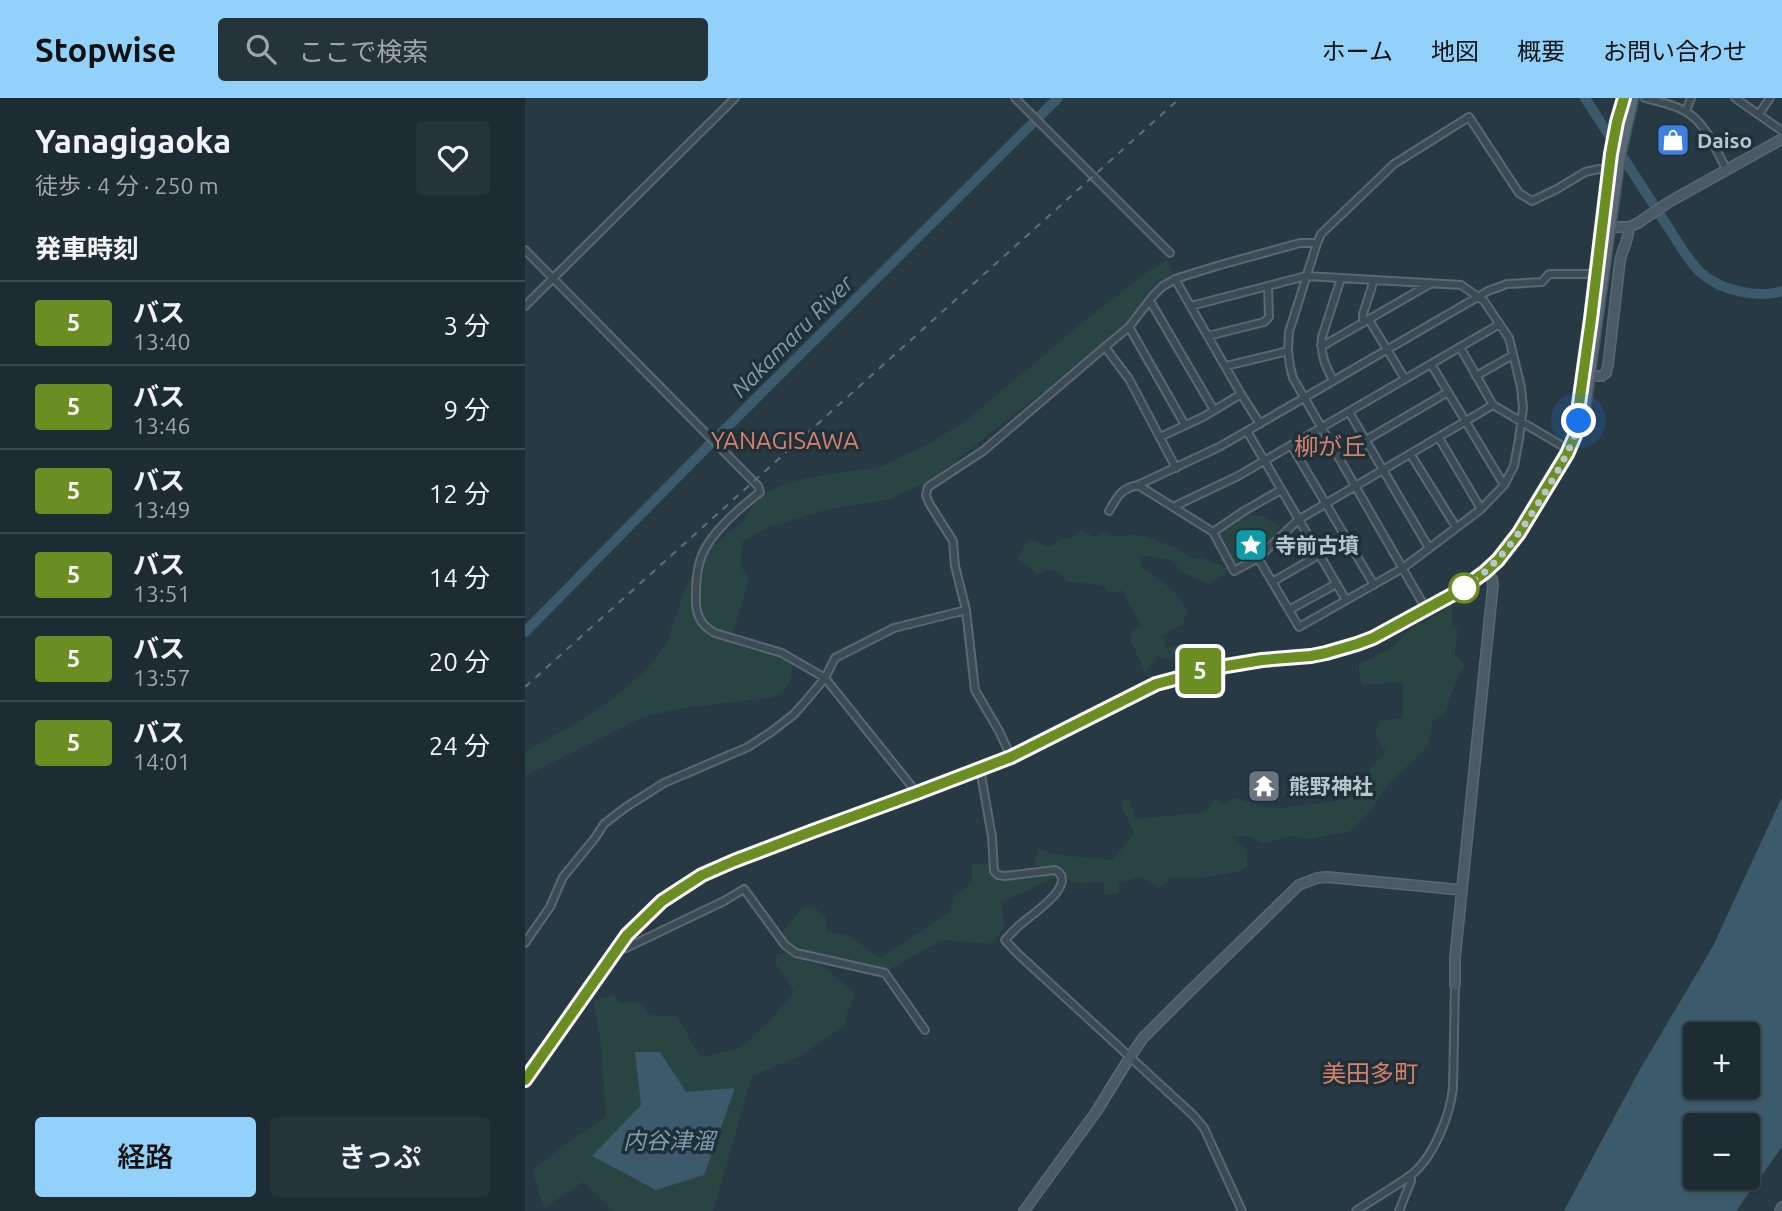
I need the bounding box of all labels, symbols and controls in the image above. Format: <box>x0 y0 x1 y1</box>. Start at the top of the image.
search box <box>218 18 708 81</box>
icon: search <box>242 30 280 68</box>
text: Stopwise <box>35 31 176 68</box>
text: ここで検索 <box>298 37 428 66</box>
text: ホーム <box>1322 38 1393 65</box>
text: 地図 <box>1431 38 1479 65</box>
text: 概要 <box>1517 38 1565 65</box>
text: お問い合わせ <box>1603 38 1747 65</box>
button: heart <box>416 121 490 195</box>
shop icon: Daiso <box>1654 121 1692 159</box>
text: Yanagigaoka <box>35 122 231 159</box>
place label: Daiso <box>1697 128 1752 152</box>
text: 徒歩 · 4 分 · 250 m <box>35 173 219 198</box>
text: 発車時刻 <box>35 234 139 263</box>
water label: Nakamaru River <box>726 269 859 402</box>
text: バス <box>133 298 185 327</box>
text: 5 <box>67 309 80 336</box>
text: 3 分 <box>443 311 490 340</box>
text: 13:40 <box>133 329 191 354</box>
text: バス <box>133 382 185 411</box>
text: 5 <box>67 393 80 420</box>
text: 9 分 <box>443 395 490 424</box>
your location <box>1561 403 1596 438</box>
text: 13:46 <box>133 413 191 438</box>
district label: YANAGISAWA <box>711 427 859 454</box>
district label: 柳が丘 <box>1294 433 1366 460</box>
text: バス <box>133 466 185 495</box>
text: 5 <box>67 477 80 504</box>
text: 12 分 <box>429 479 490 508</box>
text: 13:49 <box>133 497 191 522</box>
place icon: 寺前古墳 <box>1232 526 1270 564</box>
place label: 寺前古墳 <box>1275 533 1359 557</box>
text: バス <box>133 550 185 579</box>
text: 5 <box>67 561 80 588</box>
text: 14 分 <box>429 563 490 592</box>
unlabelled marker <box>1449 573 1479 603</box>
text: 13:51 <box>133 581 191 606</box>
text: バス <box>133 634 185 663</box>
text: 5 <box>67 645 80 672</box>
text: 20 分 <box>429 647 490 676</box>
line badge: 5 <box>1177 648 1223 694</box>
text: 5 <box>1193 657 1207 684</box>
text: 13:57 <box>133 665 191 690</box>
text: バス <box>133 718 185 747</box>
text: 5 <box>67 729 80 756</box>
text: 24 分 <box>429 731 490 760</box>
text: 14:01 <box>133 749 191 774</box>
temple icon: 熊野神社 <box>1245 767 1283 805</box>
place label: 熊野神社 <box>1289 774 1373 798</box>
map controls <box>1683 1022 1760 1190</box>
button: + <box>1683 1022 1760 1099</box>
district label: 美田多町 <box>1322 1060 1418 1087</box>
button: − <box>1683 1113 1760 1190</box>
button: 経路 <box>35 1117 256 1197</box>
button: きっぷ <box>270 1117 490 1197</box>
water label: 内谷津溜 <box>623 1128 718 1153</box>

